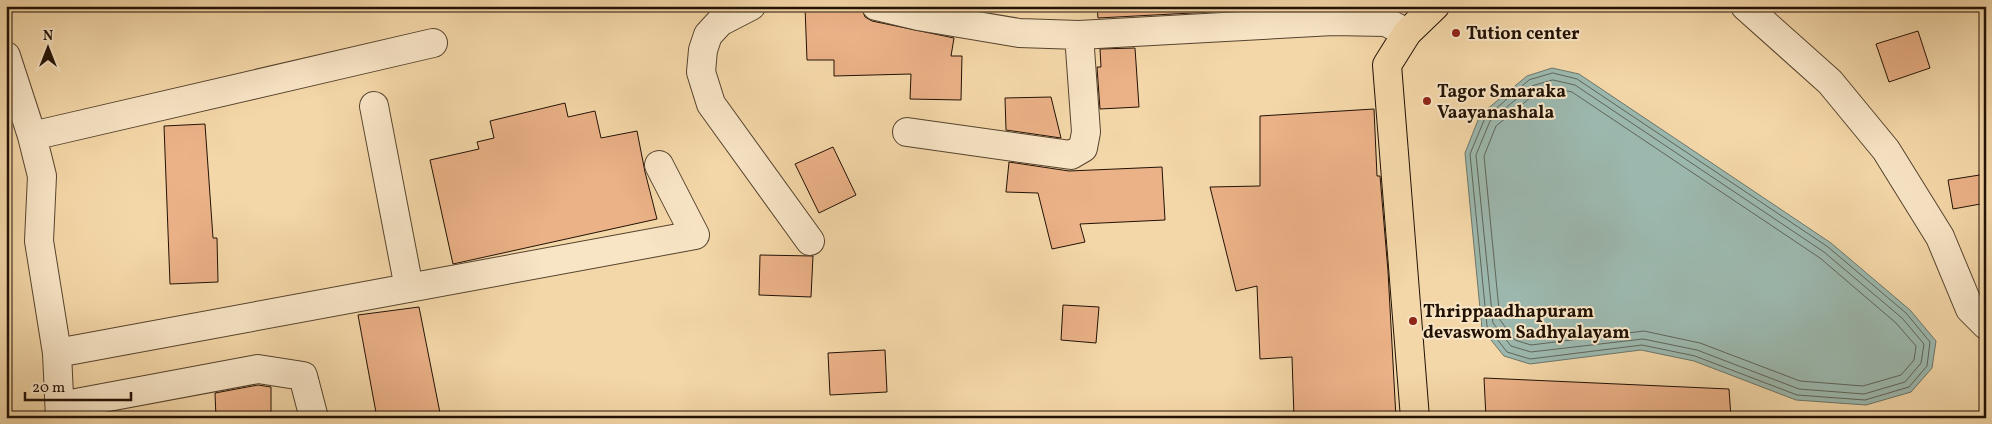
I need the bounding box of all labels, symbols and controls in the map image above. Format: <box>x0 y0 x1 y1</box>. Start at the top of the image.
north arrow <box>22 22 72 72</box>
place label: Tution center <box>1466 22 1580 47</box>
text: N <box>43 27 53 46</box>
marker: Tution center <box>1450 27 1462 39</box>
place label: Tagor Smaraka Vaayanashala <box>1437 80 1566 126</box>
marker: Tagor Smaraka Vaayanashala <box>1421 95 1433 107</box>
place label: Thrippaadhapuram devaswom Sadhyalayam <box>1423 300 1630 346</box>
marker: Thrippaadhapuram devaswom Sadhyalayam <box>1407 315 1419 327</box>
scale bar <box>25 369 131 401</box>
text: 20 m <box>32 378 65 399</box>

